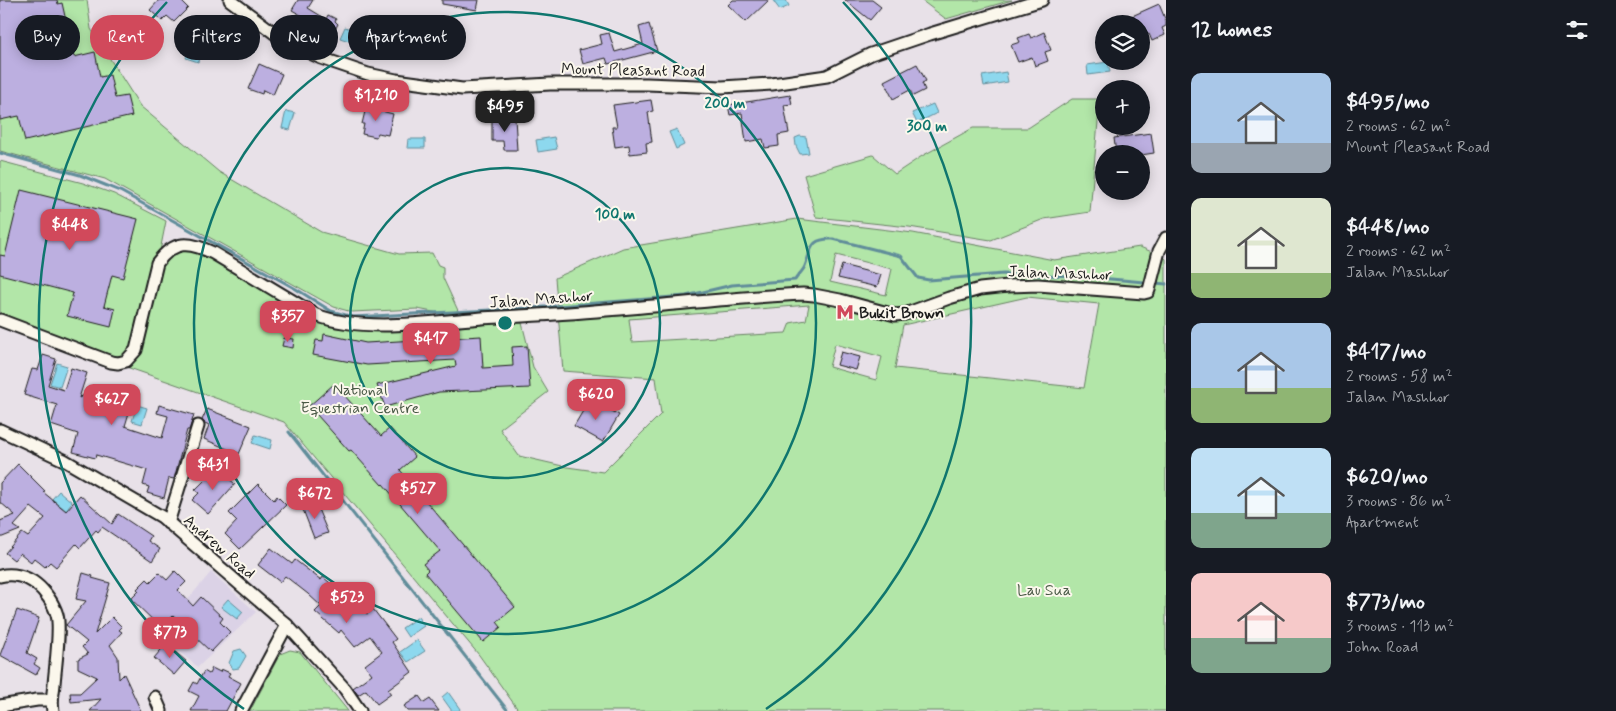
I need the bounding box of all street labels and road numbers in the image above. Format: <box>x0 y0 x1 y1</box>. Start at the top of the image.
street label: Mount Pleasant Road <box>561 59 705 82</box>
street label: Jalan Mashhor <box>1008 261 1112 286</box>
street label: Jalan Mashhor <box>489 285 594 314</box>
street label: Andrew Road <box>179 510 259 584</box>

